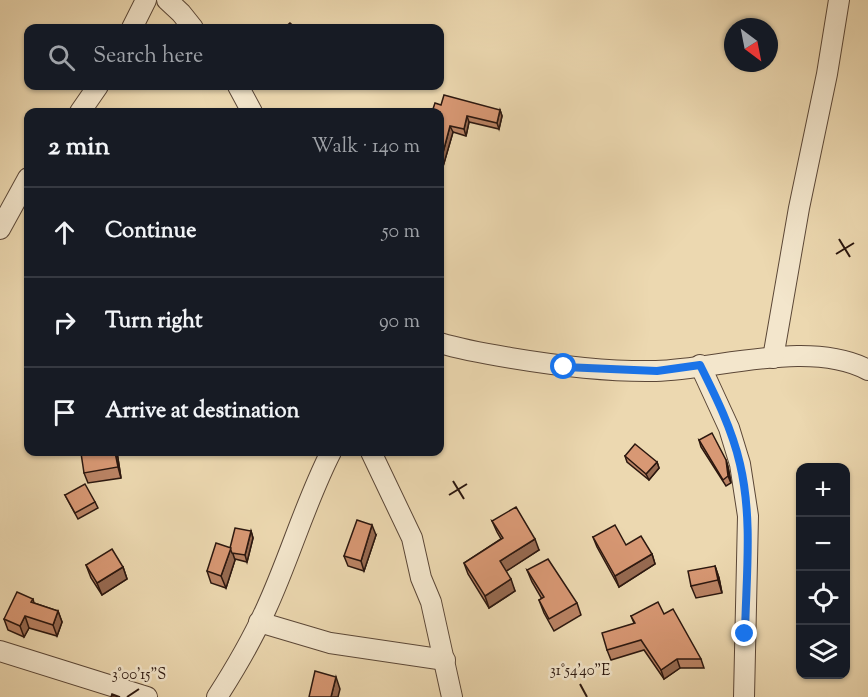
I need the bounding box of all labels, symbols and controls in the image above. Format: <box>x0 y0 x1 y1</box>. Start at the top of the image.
north arrow <box>724 18 778 72</box>
search box <box>24 24 444 90</box>
icon: search <box>45 41 78 74</box>
text: Search here <box>93 41 203 73</box>
text: 2 min <box>48 129 110 166</box>
text: Walk · 140 m <box>311 133 420 162</box>
icon: ahead <box>48 216 81 249</box>
text: Continue <box>105 216 196 248</box>
text: 50 m <box>382 218 420 247</box>
icon: right <box>48 306 81 339</box>
text: Turn right <box>105 306 202 338</box>
text: 90 m <box>379 308 420 337</box>
route start <box>550 353 576 379</box>
icon: arrive <box>48 396 81 429</box>
text: Arrive at destination <box>105 396 300 428</box>
map controls <box>796 463 850 679</box>
button: + <box>796 463 850 517</box>
button: − <box>796 517 850 571</box>
button: locate <box>796 571 850 625</box>
route end <box>731 620 757 646</box>
button: layers <box>796 625 850 679</box>
text: 31°54'40"E <box>550 661 610 682</box>
text: 3°00'15"S <box>112 665 166 686</box>

